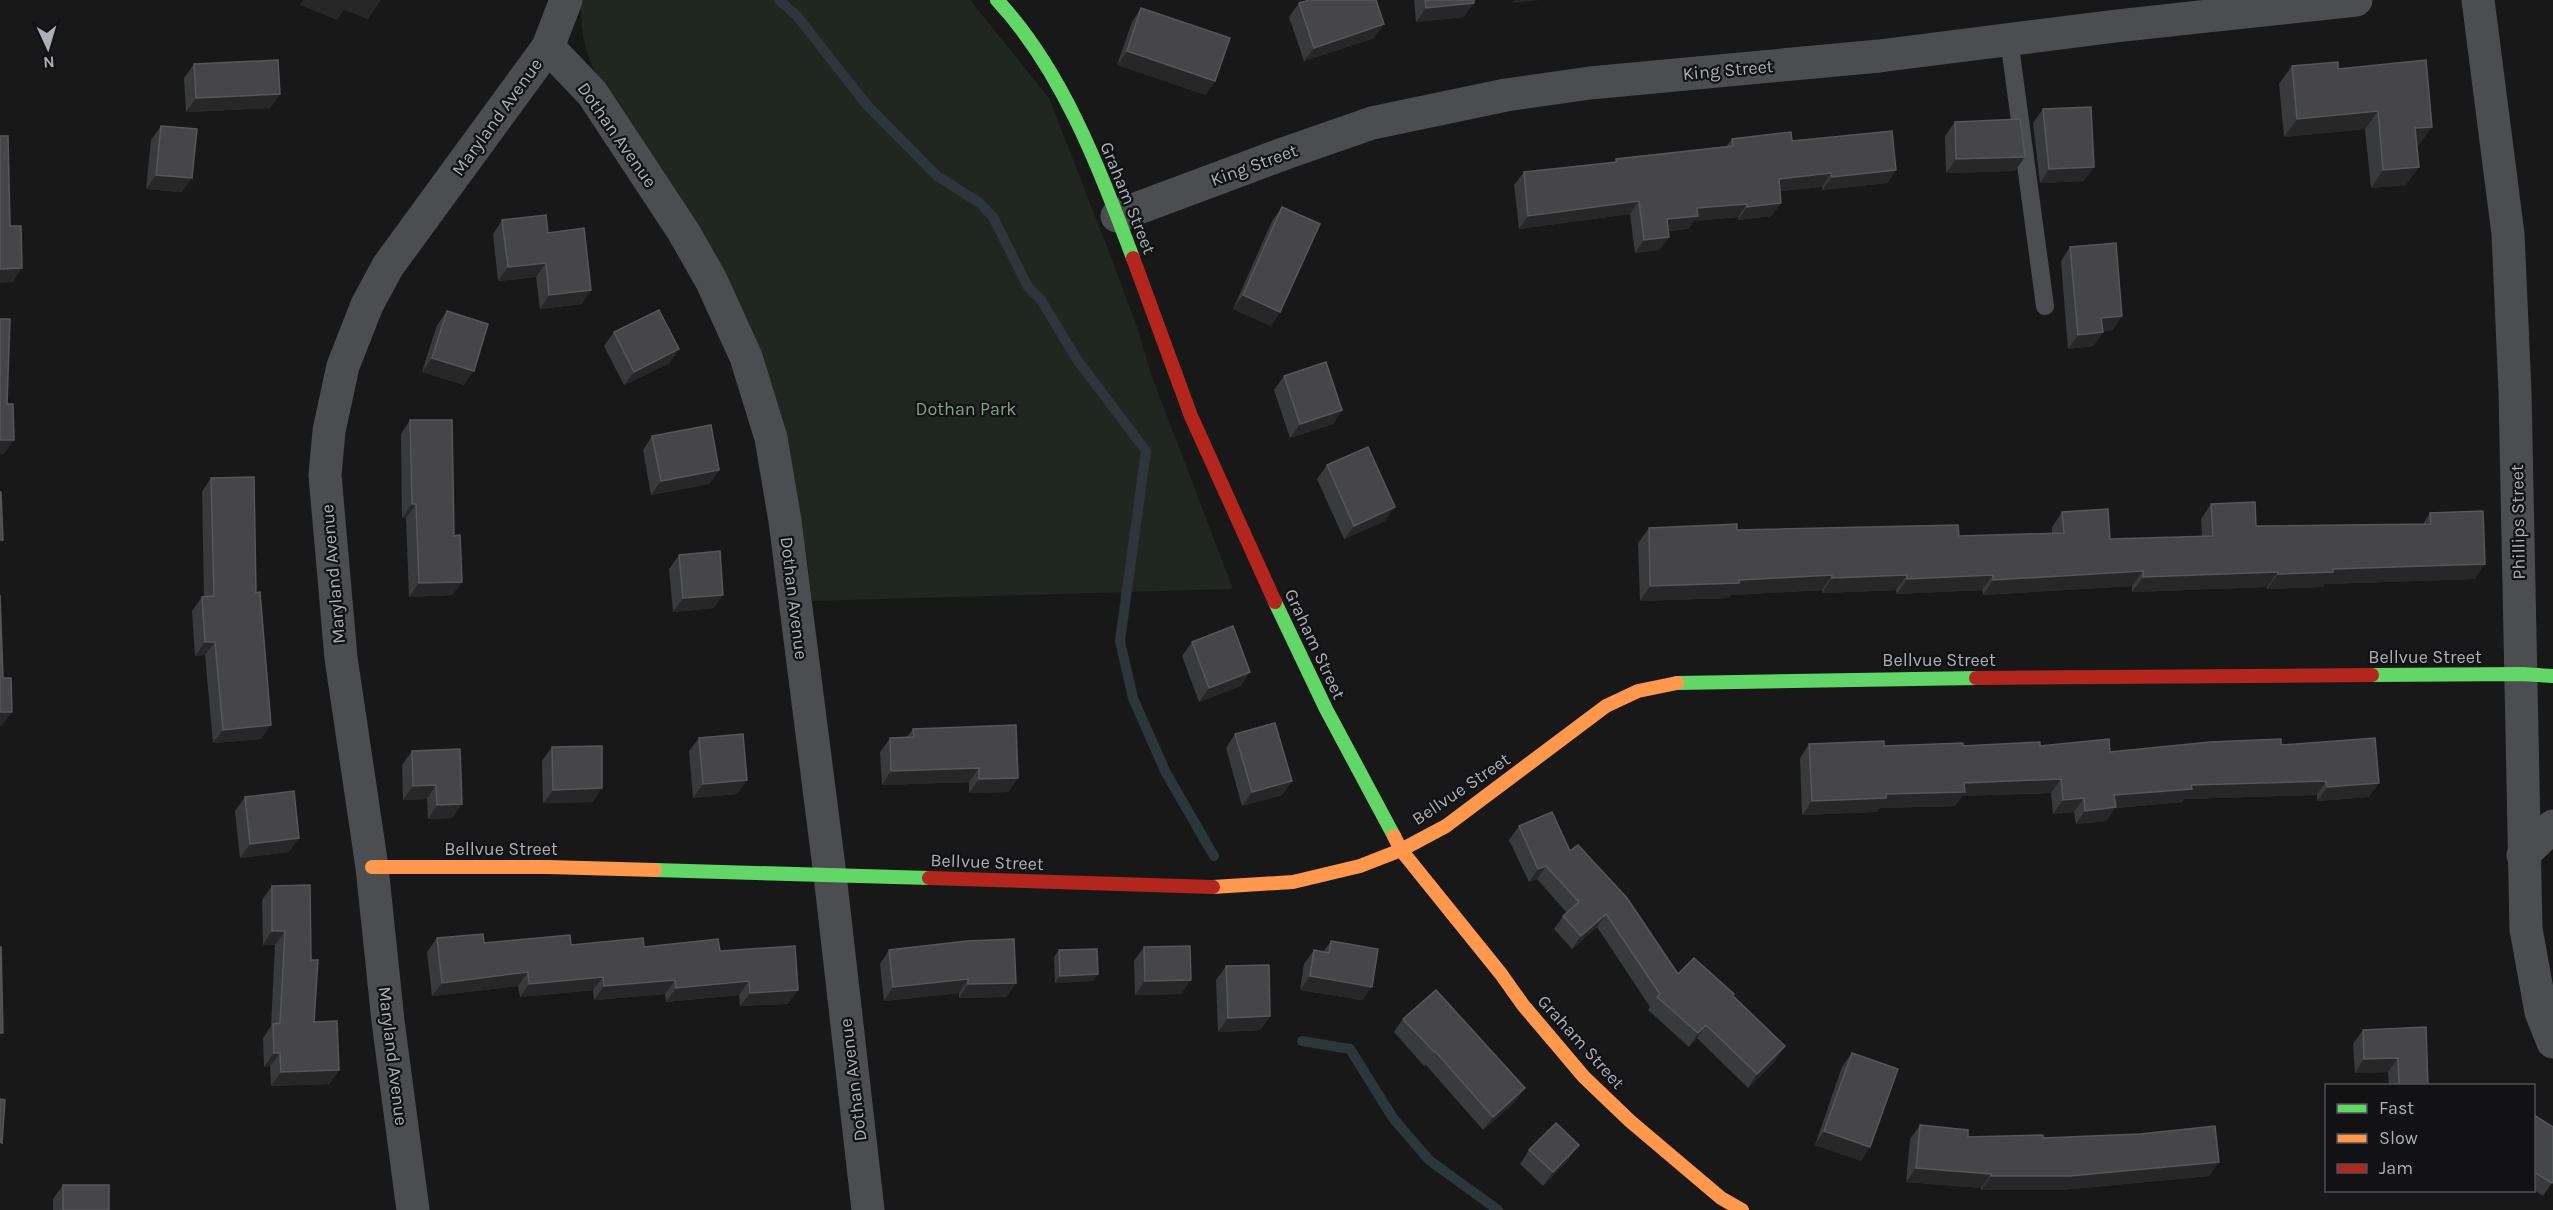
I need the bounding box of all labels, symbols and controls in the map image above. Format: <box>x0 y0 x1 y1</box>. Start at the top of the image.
north arrow <box>18 18 78 78</box>
text: N <box>43 53 55 72</box>
street label: Maryland Avenue <box>447 54 547 180</box>
street label: King Street <box>1682 55 1775 85</box>
street label: Dothan Avenue <box>573 78 661 192</box>
street label: Graham Street <box>1095 139 1161 258</box>
street label: King Street <box>1207 139 1301 191</box>
park label: Dothan Park <box>916 398 1016 420</box>
street label: Phillips Street <box>2506 464 2530 580</box>
street label: Maryland Avenue <box>316 503 350 645</box>
street label: Dothan Avenue <box>776 535 812 661</box>
street label: Graham Street <box>1280 585 1350 703</box>
street label: Bellvue Street <box>2368 646 2482 668</box>
street label: Bellvue Street <box>1882 649 1996 671</box>
street label: Bellvue Street <box>1408 748 1514 830</box>
street label: Bellvue Street <box>444 838 558 860</box>
street label: Bellvue Street <box>930 849 1044 875</box>
street label: Maryland Avenue <box>374 985 412 1127</box>
street label: Graham Street <box>1533 990 1629 1094</box>
street label: Dothan Avenue <box>835 1017 871 1143</box>
legend <box>2325 1084 2535 1192</box>
text: Fast <box>2379 1097 2414 1119</box>
text: Slow <box>2379 1127 2418 1149</box>
text: Jam <box>2379 1157 2413 1179</box>

